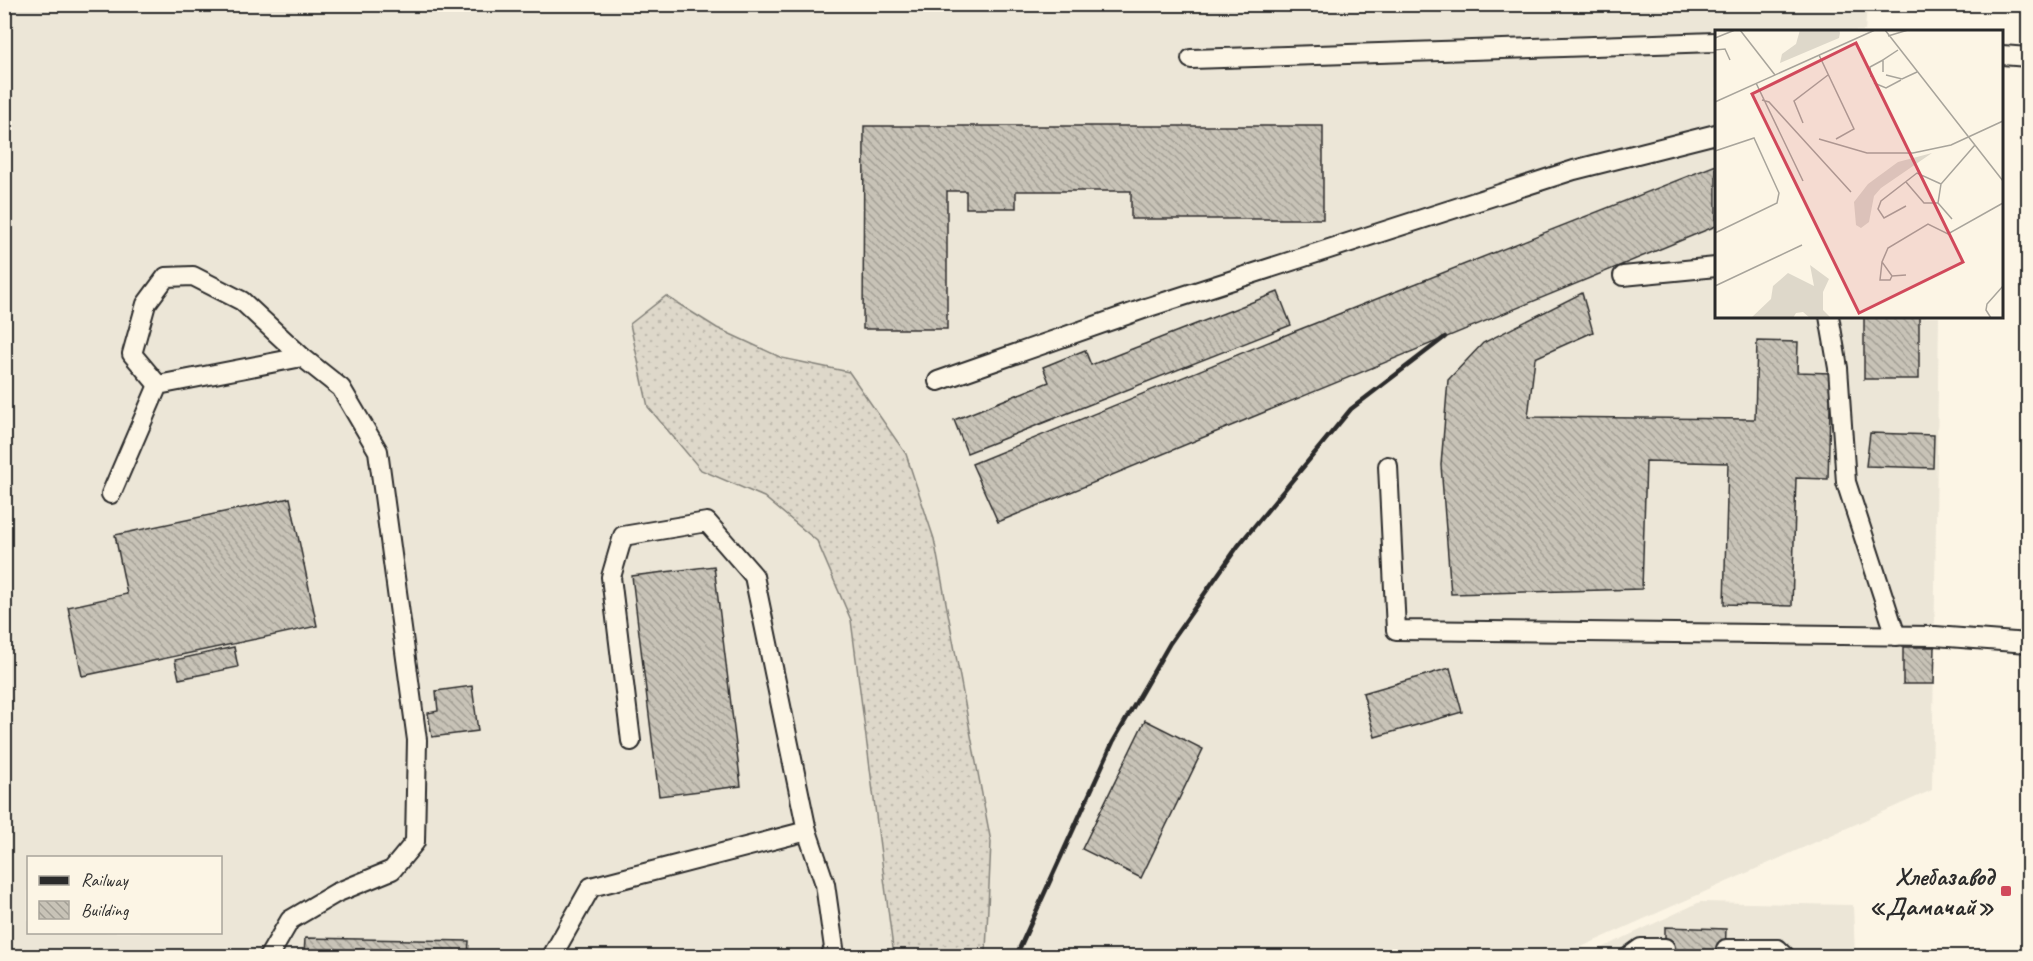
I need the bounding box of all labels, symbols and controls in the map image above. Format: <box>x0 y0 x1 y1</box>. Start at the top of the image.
inset map <box>1715 30 2003 318</box>
legend <box>27 856 222 934</box>
place label: Хлебазавод «Дамачай» <box>1869 860 1997 923</box>
text: Railway <box>81 869 129 891</box>
marker: Хлебазавод «Дамачай» <box>1999 884 2013 898</box>
text: Building <box>81 899 130 921</box>

